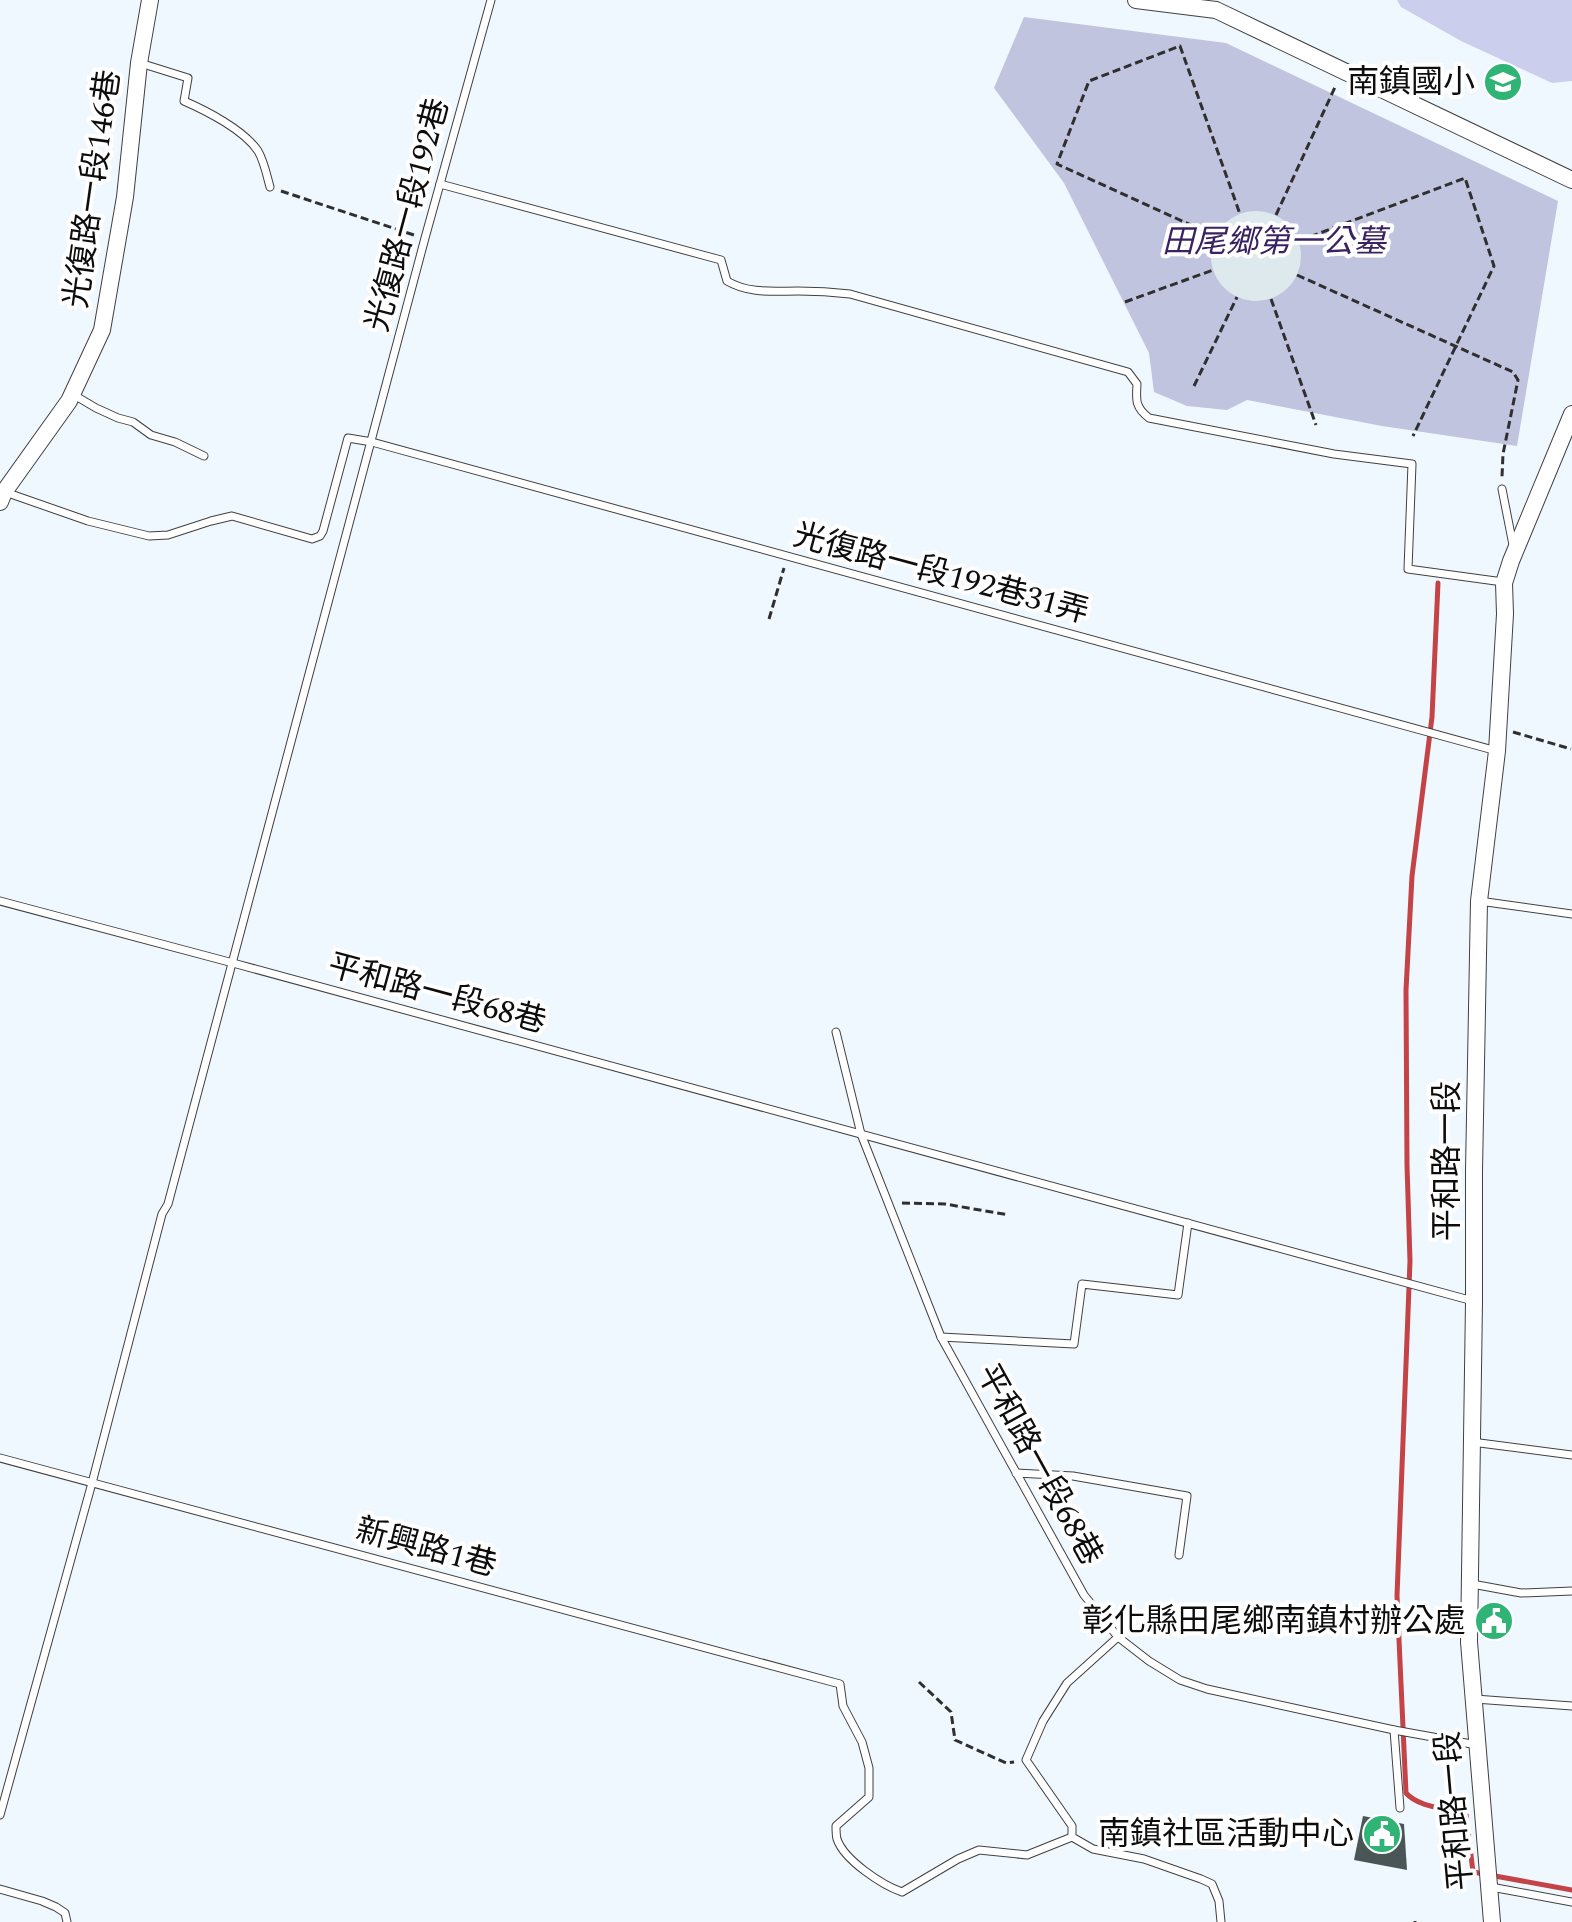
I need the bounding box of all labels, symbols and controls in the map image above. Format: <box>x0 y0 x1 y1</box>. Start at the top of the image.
place label: 南鎮國小 <box>1347 58 1475 107</box>
school or university icon: 南鎮國小 <box>1482 61 1524 103</box>
street label: 光復路一段146巷 <box>52 67 134 311</box>
street label: 光復路一段192巷 <box>353 93 463 337</box>
park label: 田尾鄉第一公墓 <box>1162 218 1391 267</box>
street label: 光復路一段192巷31弄 <box>788 511 1094 637</box>
street label: 平和路一段68巷 <box>322 941 552 1047</box>
street label: 平和路一段 <box>1423 1081 1472 1241</box>
street label: 平和路一段68巷 <box>963 1355 1115 1575</box>
street label: 新興路1巷 <box>350 1506 502 1590</box>
place label: 彰化縣田尾鄉南鎮村辦公處 <box>1082 1597 1466 1646</box>
public building icon: 彰化縣田尾鄉南鎮村辦公處 <box>1473 1600 1515 1642</box>
street label: 平和路一段 <box>1424 1729 1486 1893</box>
place label: 南鎮社區活動中心 <box>1098 1810 1354 1859</box>
public building icon: 南鎮社區活動中心 <box>1361 1813 1403 1855</box>

